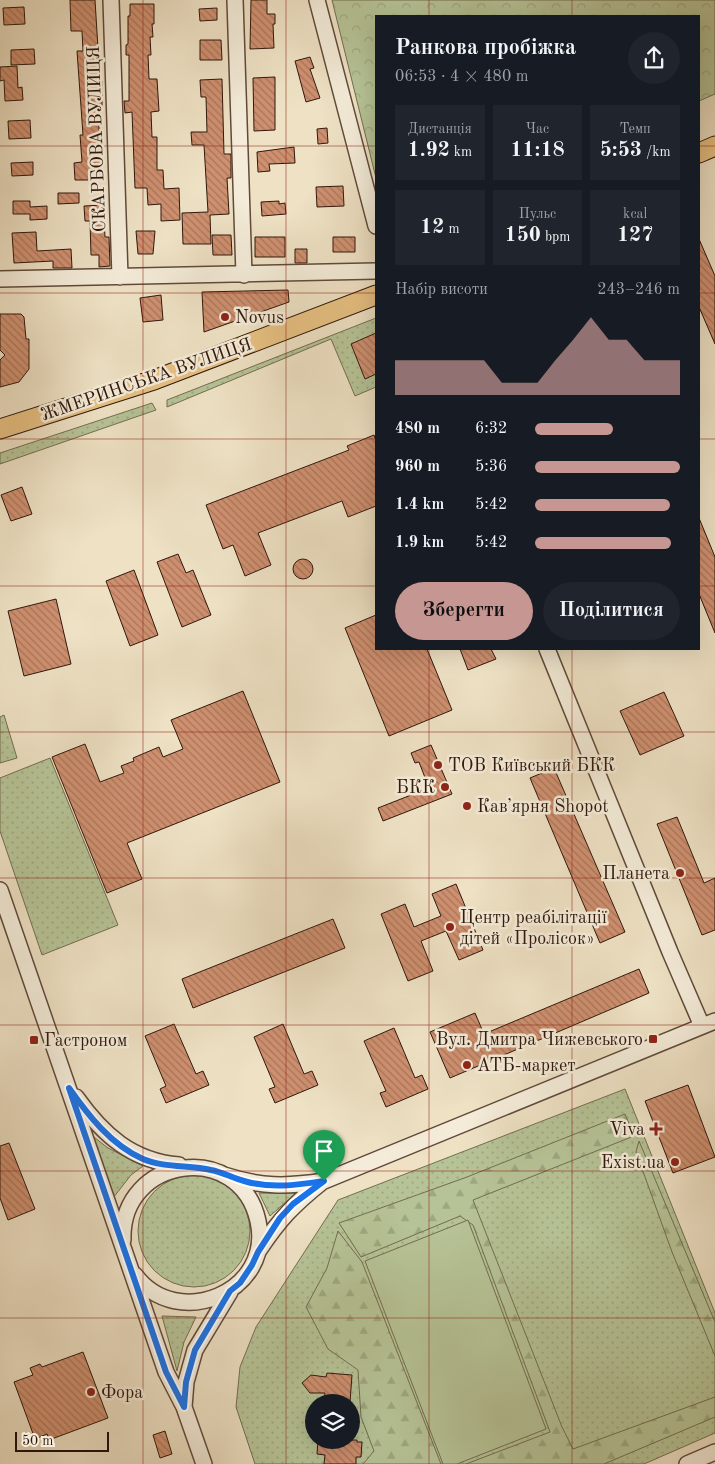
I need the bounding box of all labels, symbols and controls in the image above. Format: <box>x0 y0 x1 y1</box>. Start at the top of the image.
button: share <box>628 32 680 84</box>
text: Ранкова пробіжка <box>395 37 576 59</box>
street label: СКАРБОВА ВУЛИЦЯ <box>85 45 109 232</box>
text: 06:53 · 4 × 480 m <box>395 69 528 85</box>
text: Дистанція <box>408 122 472 136</box>
text: Час <box>526 122 549 136</box>
text: Темп <box>620 122 651 136</box>
text: 1.92 <box>407 140 450 161</box>
text: 11:18 <box>510 140 565 161</box>
text: 5:53 <box>600 140 642 161</box>
text: km <box>450 145 472 159</box>
text: /km <box>642 145 671 159</box>
text: Пульс <box>519 207 556 221</box>
text: kcal <box>623 207 647 221</box>
text: 12 <box>420 217 444 238</box>
text: m <box>444 222 460 236</box>
text: 150 <box>504 225 541 246</box>
text: 127 <box>617 225 653 246</box>
text: bpm <box>541 230 571 244</box>
text: Набір висоти <box>395 282 488 298</box>
text: 243–246 m <box>597 282 680 298</box>
place label: Novus <box>235 309 284 327</box>
marker: Novus <box>219 311 231 323</box>
street label: ЖМЕРИНСЬКА ВУЛИЦЯ <box>38 335 254 425</box>
text: 480 m <box>395 421 440 437</box>
text: 6:32 <box>475 421 507 437</box>
text: 960 m <box>395 459 440 475</box>
text: 5:36 <box>475 459 507 475</box>
text: 1.4 km <box>395 497 444 513</box>
text: 5:42 <box>475 497 507 513</box>
text: 1.9 km <box>395 535 444 551</box>
text: 5:42 <box>475 535 507 551</box>
button: Зберегти <box>395 582 533 640</box>
button: Поділитися <box>543 582 680 640</box>
place label: ТОВ Київський БКК <box>448 757 615 775</box>
marker: ТОВ Київський БКК <box>432 759 444 771</box>
place label: БКК <box>396 779 435 797</box>
marker: БКК <box>439 781 451 793</box>
place label: Кавʼярня Shopot <box>477 798 609 816</box>
marker: Кавʼярня Shopot <box>461 800 473 812</box>
place label: Планета <box>602 865 670 883</box>
marker: Планета <box>674 867 686 879</box>
place label: Центр реабілітації дітей «Пролісок» <box>460 909 607 948</box>
marker: Центр реабілітації дітей «Пролісок» <box>444 921 456 933</box>
place label: Вул. Дмитра Чижевського <box>436 1031 643 1049</box>
place label: Гастроном <box>44 1032 127 1050</box>
marker: Вул. Дмитра Чижевського <box>647 1033 659 1045</box>
marker: Гастроном <box>28 1034 40 1046</box>
place label: АТБ-маркет <box>477 1057 576 1075</box>
marker: АТБ-маркет <box>461 1059 473 1071</box>
place label: Viva <box>609 1121 645 1139</box>
marker: Viva <box>649 1122 663 1136</box>
pin <box>303 1130 345 1181</box>
icon: arrive <box>310 1137 338 1165</box>
place label: Exist.ua <box>601 1154 665 1172</box>
marker: Exist.ua <box>669 1156 681 1168</box>
place label: Фора <box>101 1384 143 1402</box>
marker: Фора <box>85 1386 97 1398</box>
map controls <box>305 1394 360 1449</box>
button: layers <box>305 1394 360 1449</box>
scale bar <box>15 1429 109 1452</box>
text: 50 m <box>22 1434 53 1448</box>

